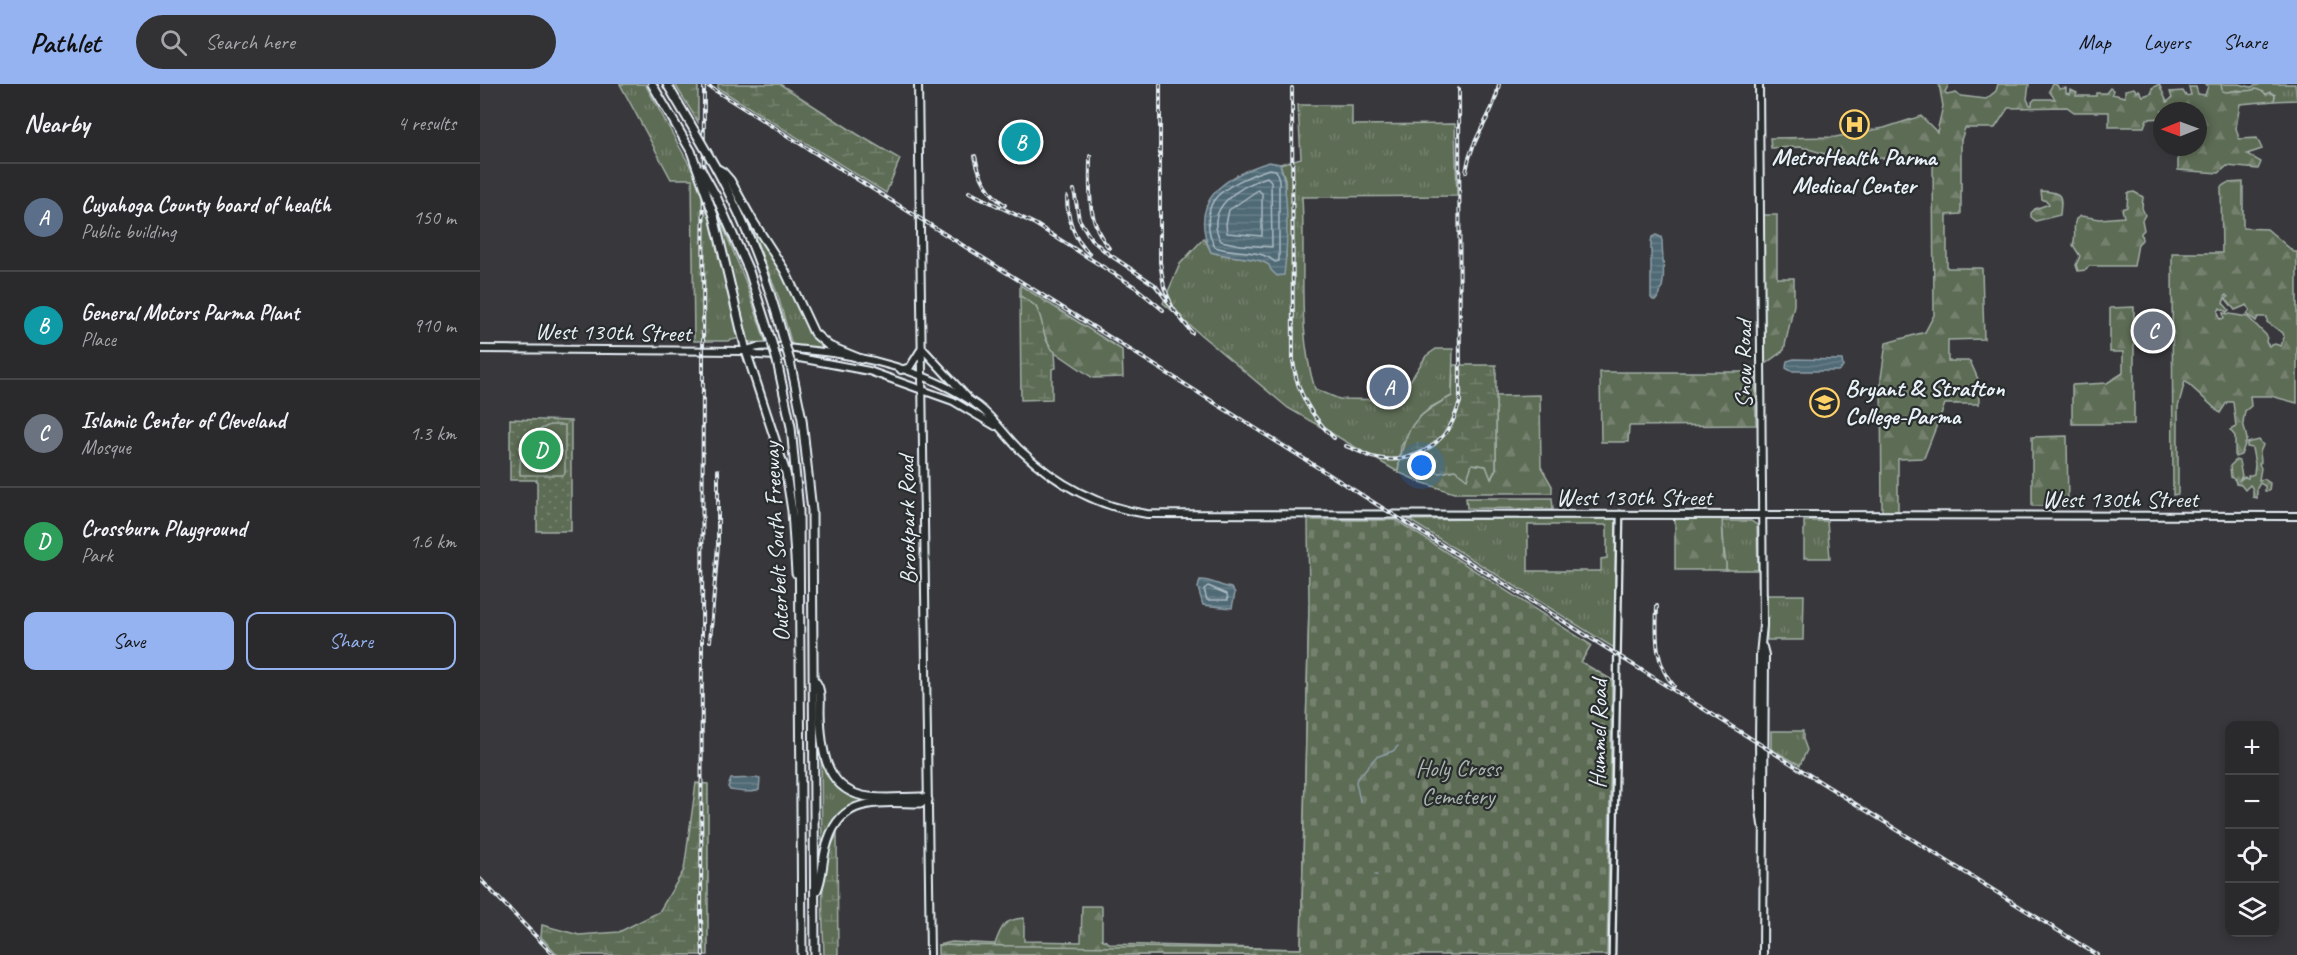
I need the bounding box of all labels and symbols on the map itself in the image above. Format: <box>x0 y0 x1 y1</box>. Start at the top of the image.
north arrow <box>2153 102 2207 156</box>
hospital icon: MetroHealth Parma Medical Center <box>1838 108 1870 140</box>
pin: B <box>1002 120 1040 164</box>
place label: MetroHealth Parma Medical Center <box>1772 142 1938 200</box>
pin: C <box>2134 308 2172 354</box>
street label: West 130th Street <box>535 316 693 348</box>
street label: Snow Road <box>1728 316 1758 408</box>
pin: A <box>1370 364 1408 410</box>
place label: Bryant & Stratton College-Parma <box>1845 373 2005 431</box>
school or university icon: Bryant & Stratton College-Parma <box>1808 386 1840 418</box>
pin: D <box>522 428 560 472</box>
street label: Outerbelt South Freeway <box>756 440 796 643</box>
your location <box>1407 451 1436 480</box>
street label: Brookpark Road <box>891 452 923 585</box>
street label: West 130th Street <box>1556 482 1714 512</box>
street label: West 130th Street <box>2042 484 2200 514</box>
street label: Hummel Road <box>1582 676 1614 789</box>
park label: Holy Cross Cemetery <box>1415 753 1502 811</box>

